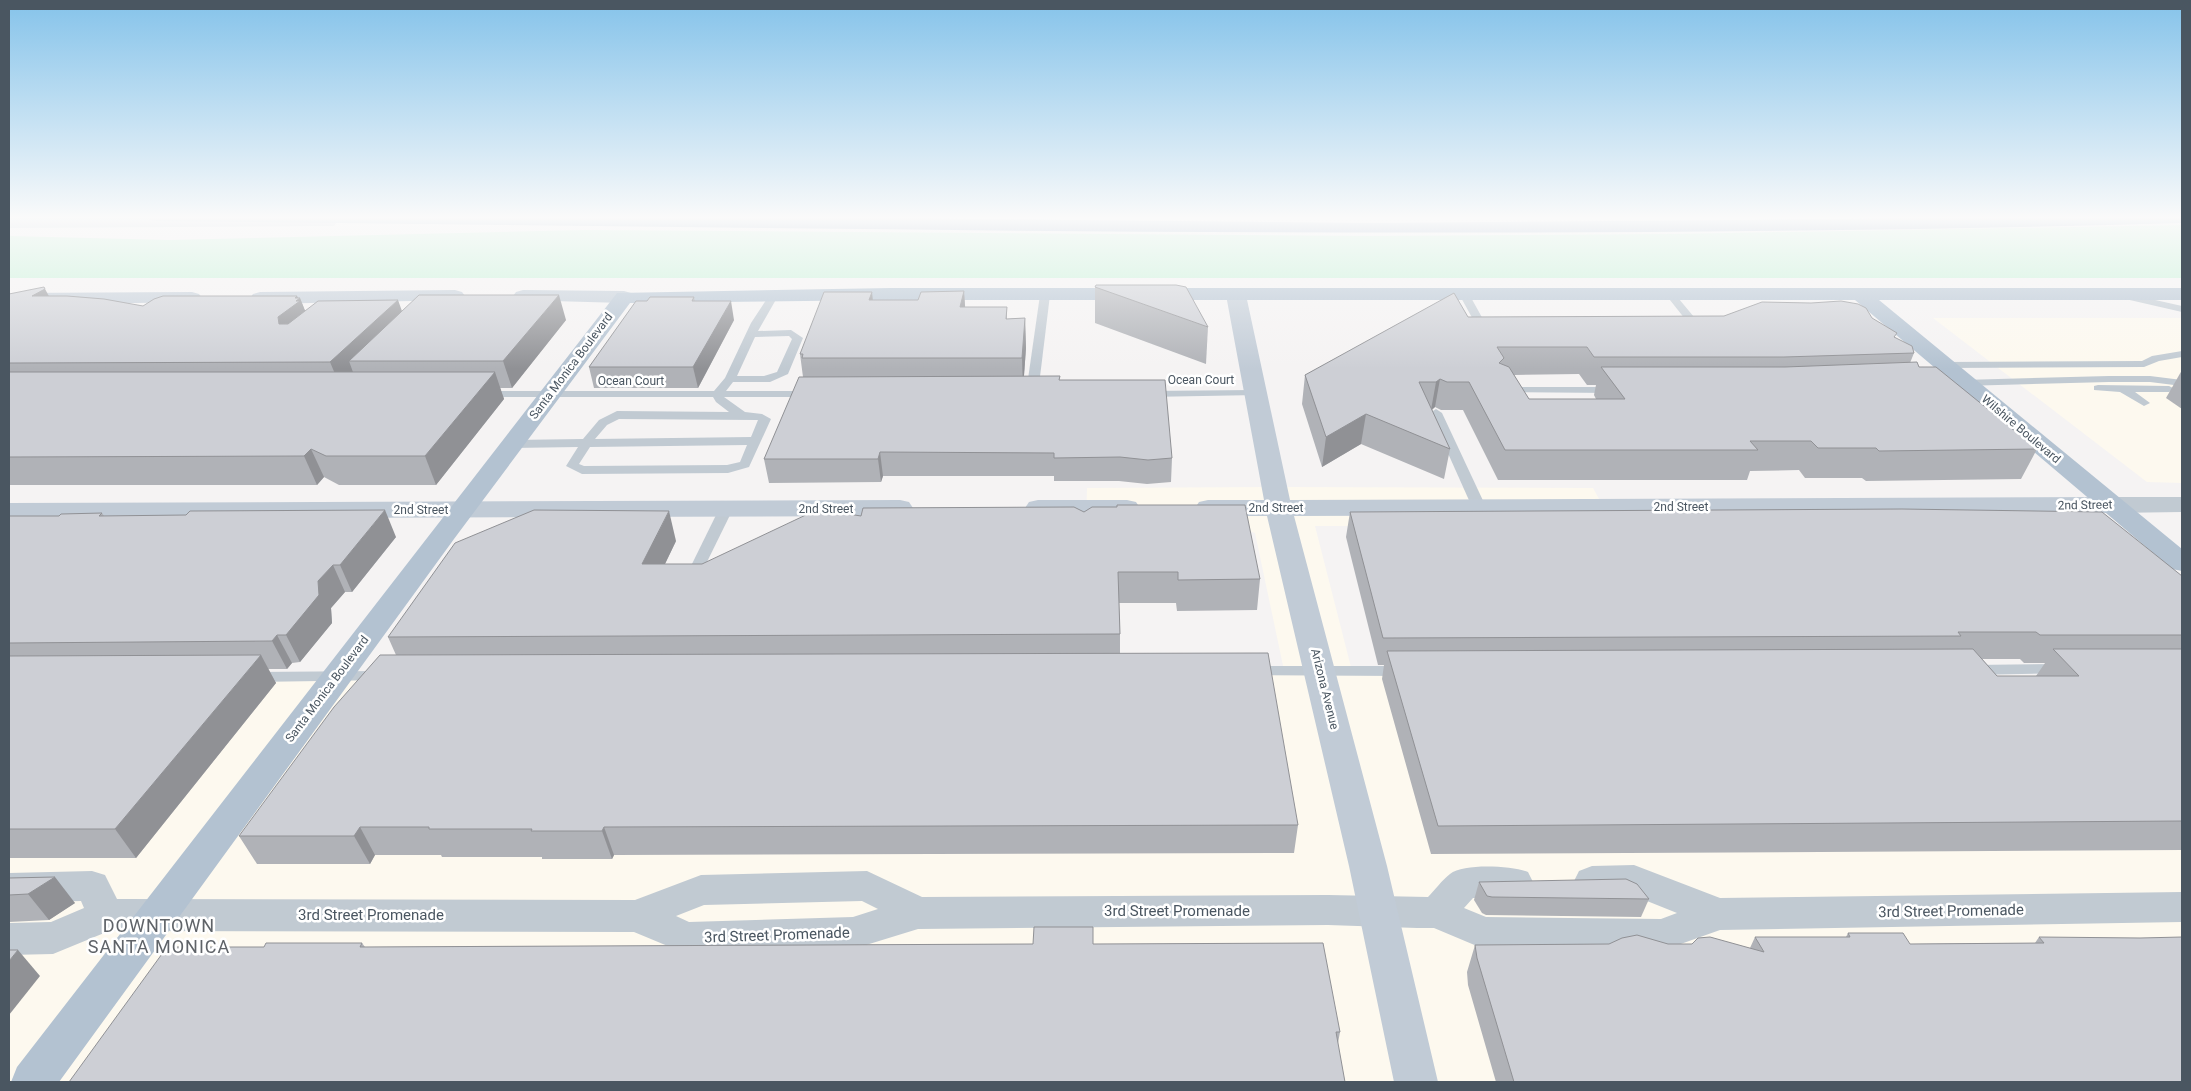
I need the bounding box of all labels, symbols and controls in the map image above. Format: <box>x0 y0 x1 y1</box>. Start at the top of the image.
street label: Santa Monica Boulevard <box>526 310 616 422</box>
street label: Ocean Court <box>1168 373 1234 387</box>
street label: Ocean Court <box>598 374 664 388</box>
street label: Wilshire Boulevard <box>1979 392 2063 466</box>
street label: 2nd Street <box>2057 498 2113 512</box>
street label: 2nd Street <box>1654 500 1708 514</box>
street label: 2nd Street <box>1249 501 1303 515</box>
street label: 2nd Street <box>799 502 853 516</box>
street label: 2nd Street <box>394 503 448 517</box>
street label: Santa Monica Boulevard <box>282 633 372 745</box>
street label: Arizona Avenue <box>1308 647 1342 731</box>
street label: 3rd Street Promenade <box>1878 901 2024 921</box>
street label: 3rd Street Promenade <box>1104 902 1250 920</box>
street label: 3rd Street Promenade <box>298 906 444 924</box>
district label: DOWNTOWN SANTA MONICA <box>88 915 230 957</box>
street label: 3rd Street Promenade <box>704 923 850 947</box>

